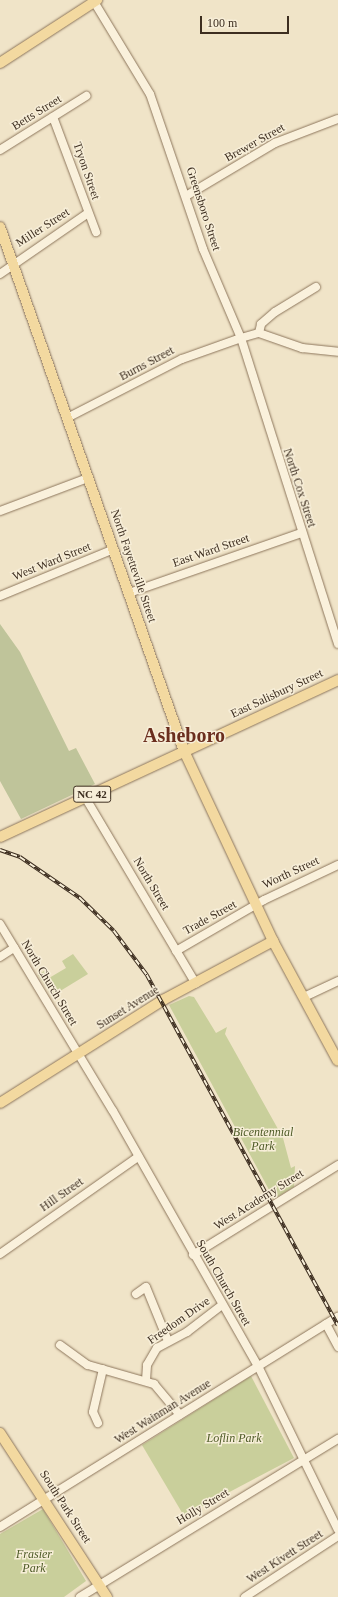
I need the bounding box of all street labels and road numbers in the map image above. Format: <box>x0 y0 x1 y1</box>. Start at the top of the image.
street label: Betts Street <box>10 92 64 134</box>
street label: Brewer Street <box>223 121 287 165</box>
street label: Tryon Street <box>69 140 103 202</box>
street label: Greensboro Street <box>183 165 223 253</box>
street label: Miller Street <box>14 205 72 251</box>
street label: Burns Street <box>117 344 177 384</box>
street label: North Cox Street <box>279 447 319 529</box>
street label: North Fayetteville Street <box>107 508 159 624</box>
street label: East Ward Street <box>171 531 251 571</box>
street label: West Ward Street <box>11 540 93 584</box>
street label: East Salisbury Street <box>229 666 325 722</box>
road number: NC 42 <box>73 785 111 803</box>
street label: Worth Street <box>260 854 322 892</box>
street label: North Street <box>130 855 172 913</box>
street label: Trade Street <box>181 898 239 938</box>
street label: North Church Street <box>18 938 80 1028</box>
street label: Sunset Avenue <box>94 983 162 1033</box>
street label: West Academy Street <box>211 1166 307 1234</box>
street label: Hill Street <box>38 1175 86 1215</box>
street label: South Church Street <box>192 1237 254 1329</box>
street label: Freedom Drive <box>145 1294 213 1348</box>
street label: West Wainman Avenue <box>112 1376 214 1448</box>
street label: South Park Street <box>36 1468 94 1546</box>
street label: Holly Street <box>174 1486 232 1528</box>
street label: West Kivett Street <box>244 1527 326 1587</box>

